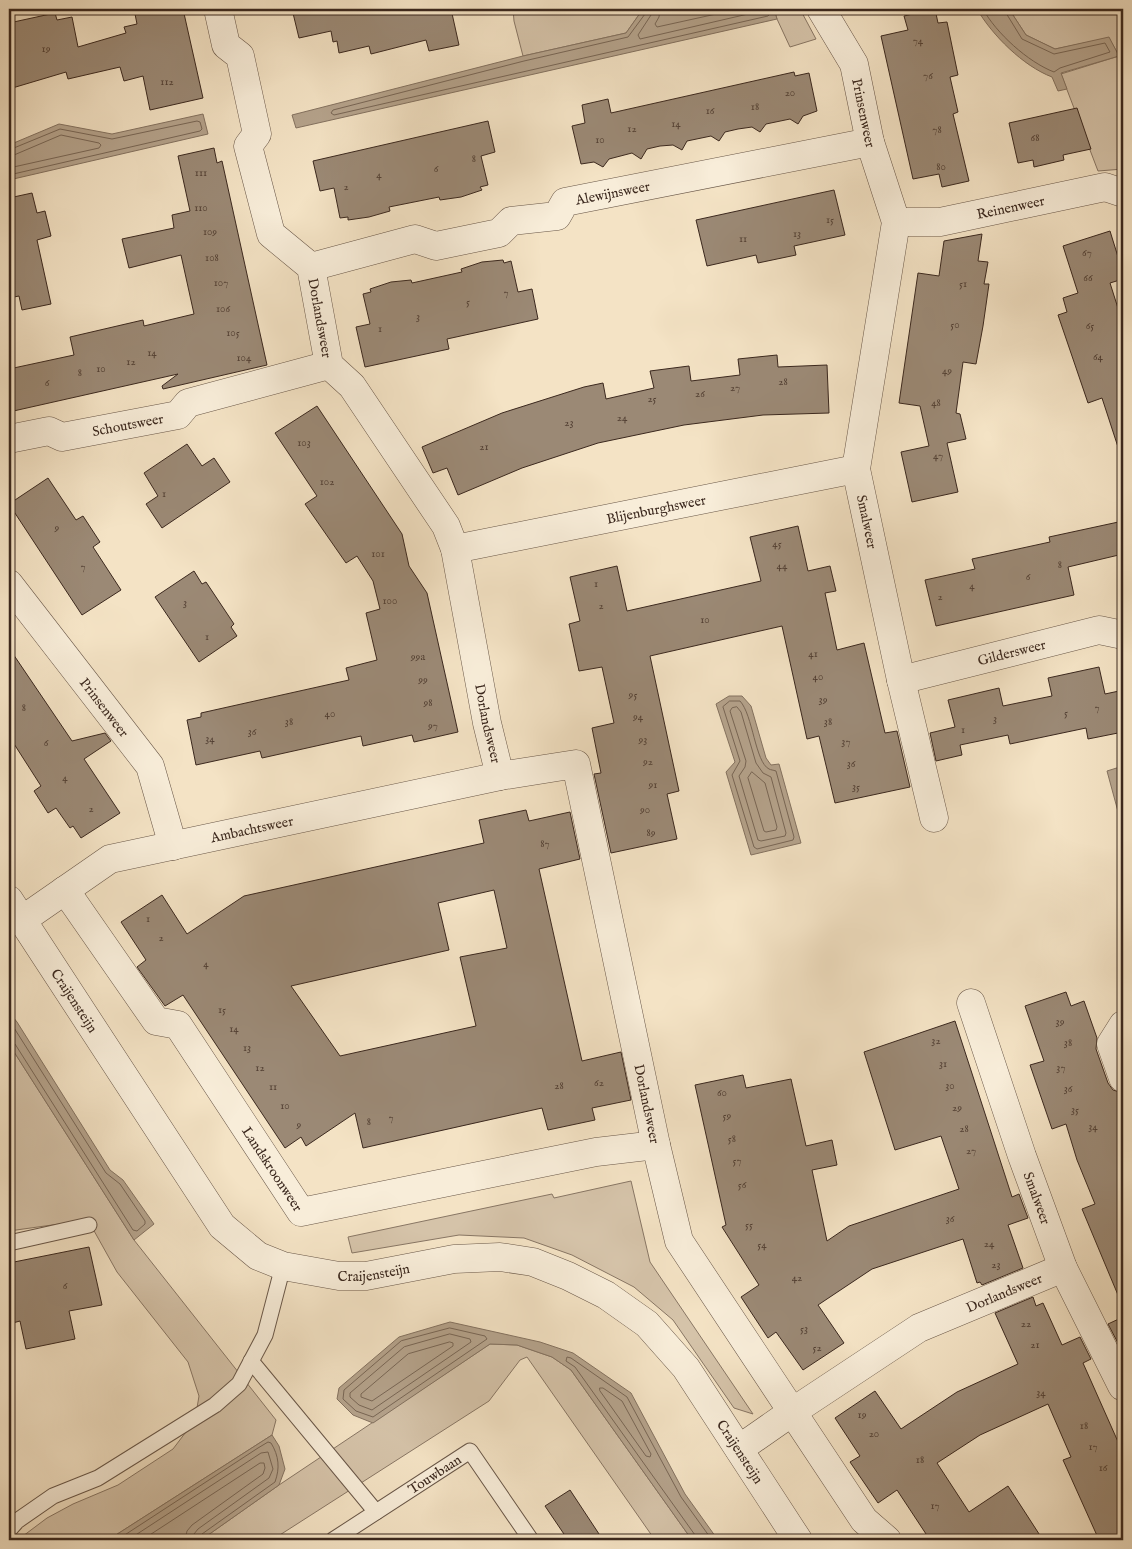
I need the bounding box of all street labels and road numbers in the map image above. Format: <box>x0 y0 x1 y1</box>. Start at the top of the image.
street label: Prinsenweer <box>847 77 879 150</box>
street label: Alewijnsweer <box>573 178 652 210</box>
street label: Reinenweer <box>975 192 1046 224</box>
street label: Dorlandsweer <box>303 277 336 359</box>
street label: Schoutsweer <box>91 410 165 441</box>
street label: Blijenburghsweer <box>605 491 707 529</box>
street label: Smalweer <box>852 493 881 551</box>
street label: Gildersweer <box>976 636 1048 670</box>
street label: Prinsenweer <box>75 675 132 741</box>
street label: Dorlandsweer <box>470 682 505 765</box>
street label: Ambachtsweer <box>208 812 295 848</box>
street label: Craijensteijn <box>46 966 102 1037</box>
street label: Dorlandsweer <box>629 1063 663 1145</box>
street label: Landskroonweer <box>237 1123 306 1215</box>
street label: Smalweer <box>1019 1170 1054 1227</box>
street label: Craijensteijn <box>338 1260 412 1286</box>
street label: Dorlandsweer <box>964 1270 1045 1317</box>
street label: Craijensteijn <box>712 1417 767 1488</box>
street label: Touwbaan <box>405 1451 466 1499</box>

